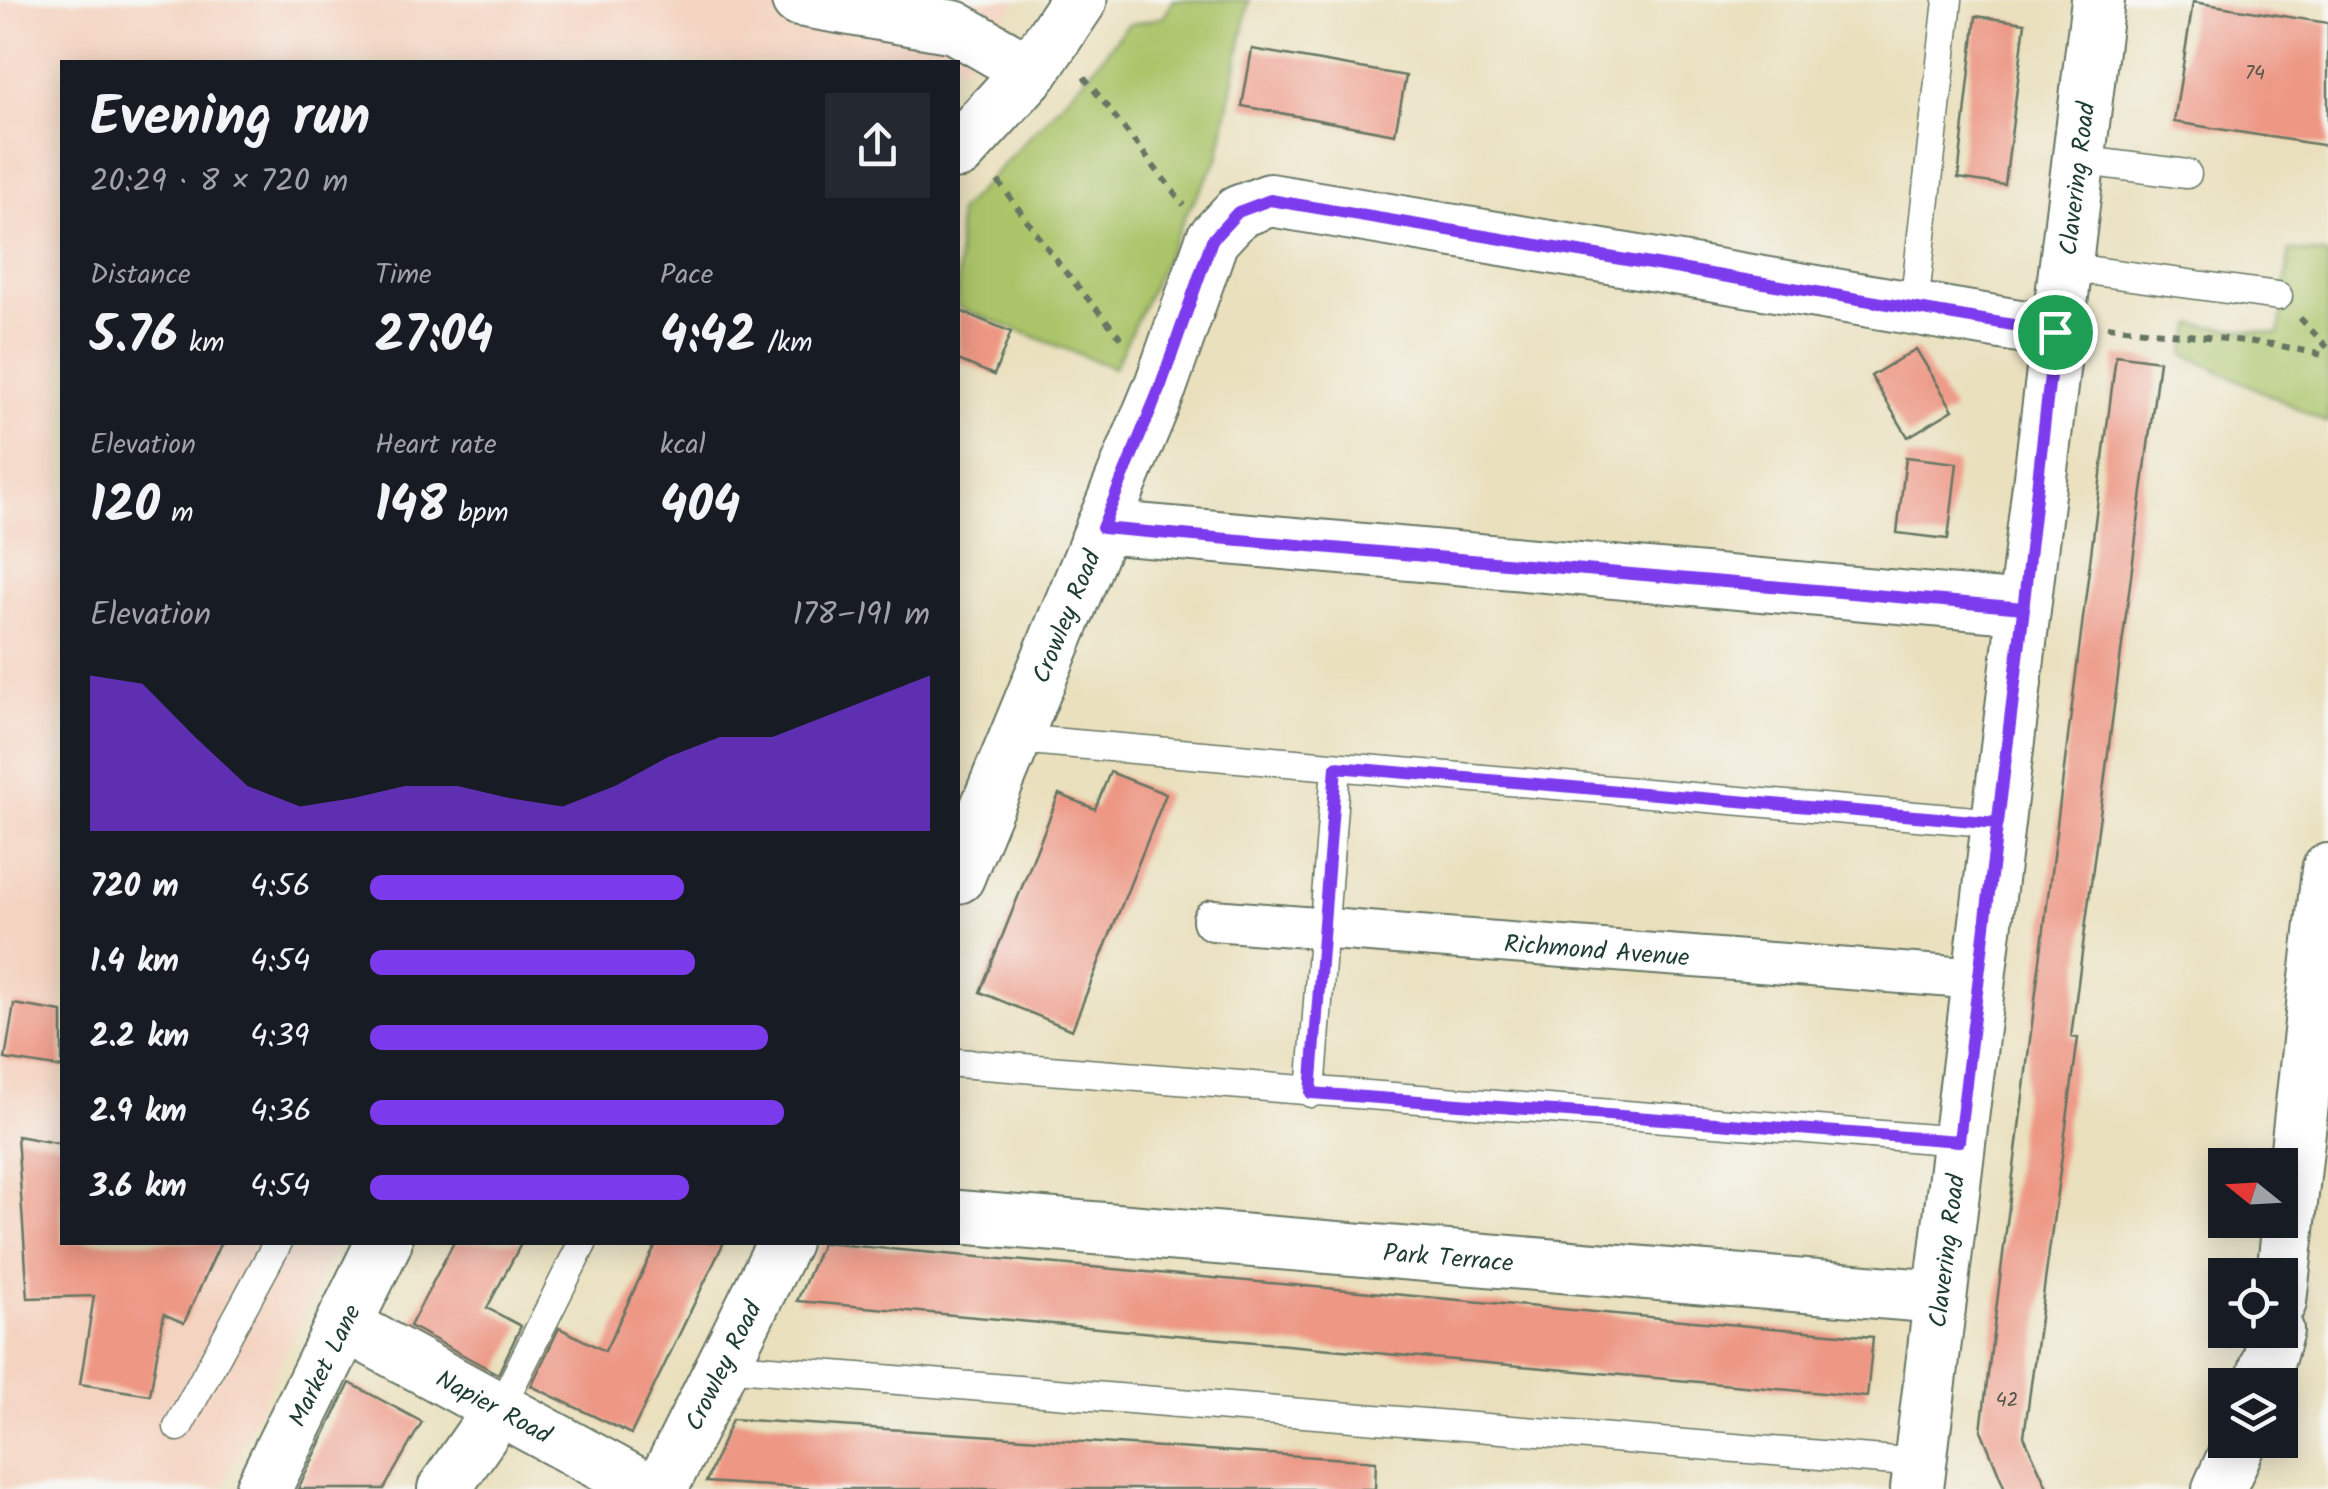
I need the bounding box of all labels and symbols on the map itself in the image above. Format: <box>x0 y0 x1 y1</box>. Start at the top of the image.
house number: 74 <box>2245 58 2265 90</box>
street label: Clavering Road <box>2049 98 2108 258</box>
pin <box>2013 290 2098 375</box>
street label: Crowley Road <box>1022 543 1113 690</box>
street label: Richmond Avenue <box>1503 924 1691 979</box>
north arrow <box>2208 1148 2298 1238</box>
street label: Clavering Road <box>1919 1170 1977 1330</box>
street label: Park Terrace <box>1381 1234 1515 1284</box>
street label: Crowley Road <box>675 1293 774 1438</box>
street label: Market Lane <box>278 1298 373 1434</box>
street label: Napier Road <box>428 1360 560 1456</box>
house number: 42 <box>1996 1385 2018 1417</box>

